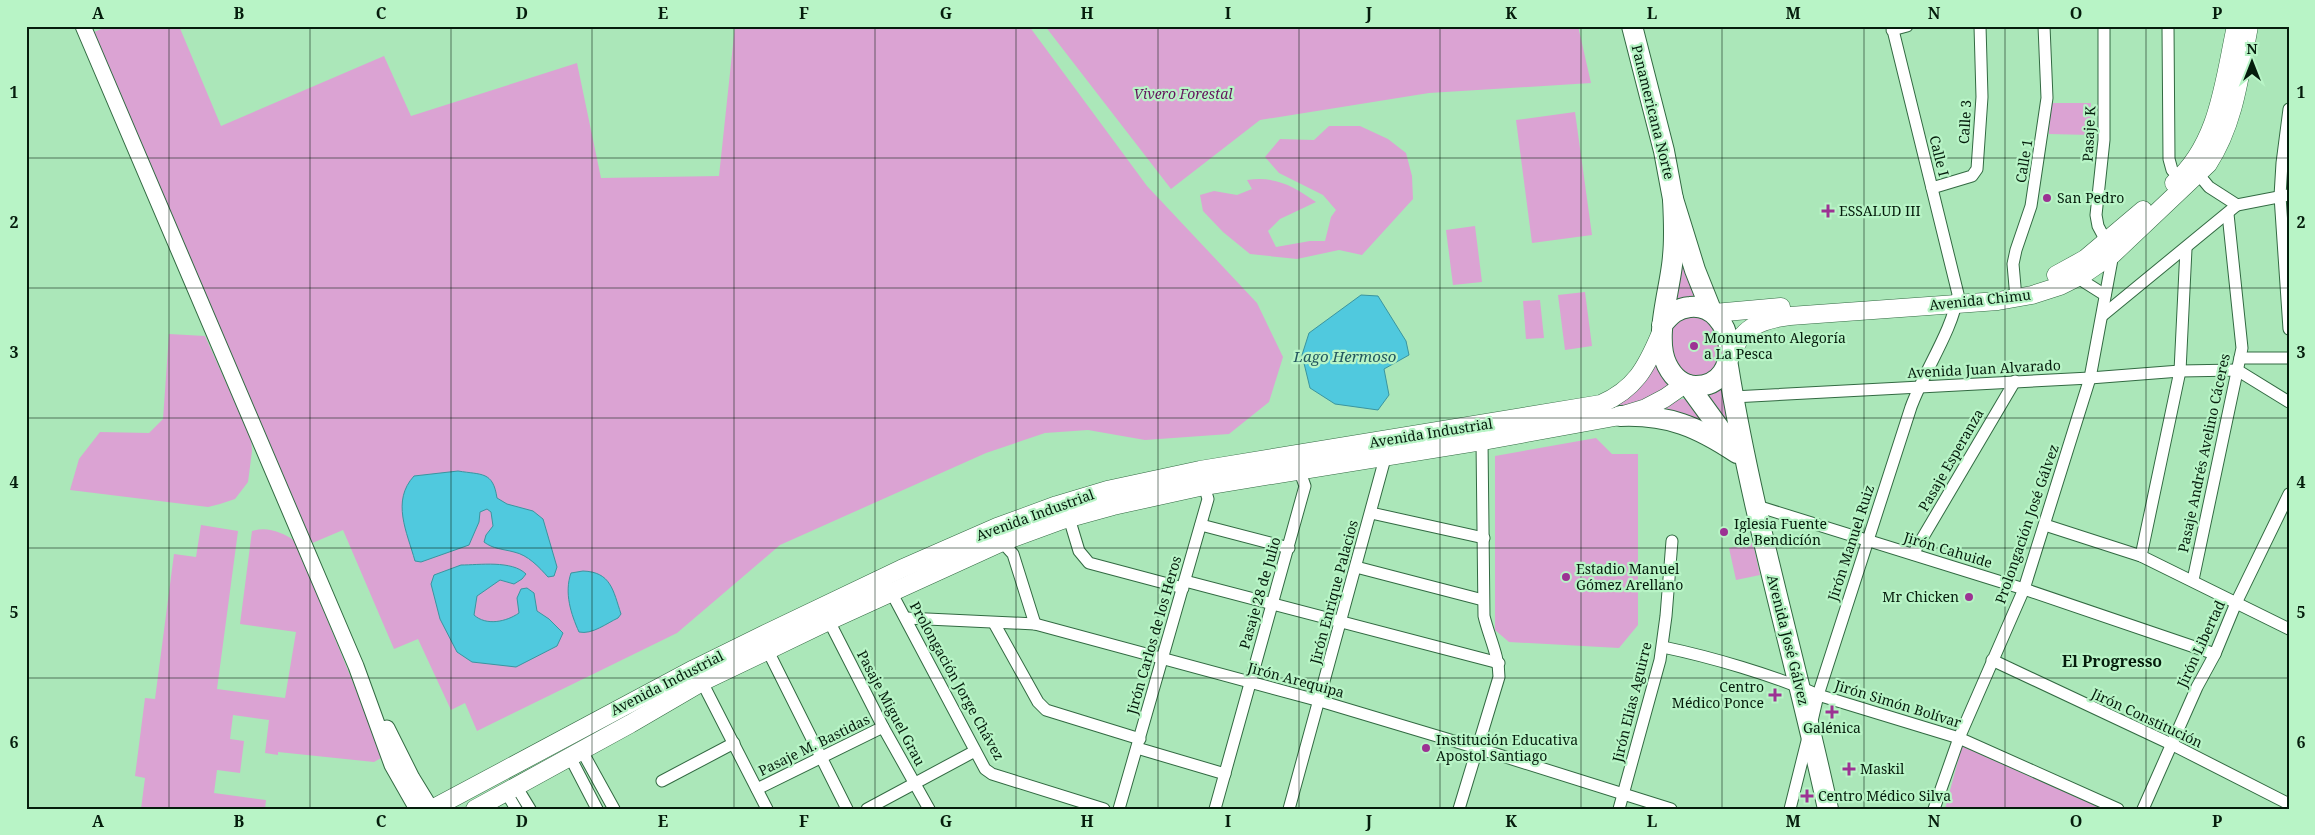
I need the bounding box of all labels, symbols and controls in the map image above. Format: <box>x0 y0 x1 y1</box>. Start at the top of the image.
text: A <box>92 2 105 24</box>
text: B <box>234 2 245 24</box>
text: C <box>376 2 387 24</box>
text: D <box>516 2 528 24</box>
text: E <box>658 2 668 24</box>
text: F <box>799 2 809 24</box>
text: G <box>940 2 952 24</box>
text: H <box>1080 2 1094 24</box>
text: I <box>1225 2 1231 24</box>
text: J <box>1365 2 1373 24</box>
text: K <box>1505 2 1517 24</box>
text: L <box>1647 2 1657 24</box>
text: M <box>1785 2 1801 24</box>
text: N <box>1928 2 1941 24</box>
text: O <box>2070 2 2082 24</box>
text: P <box>2212 2 2222 24</box>
north arrow <box>2228 38 2278 88</box>
text: N <box>2246 39 2258 58</box>
street label: Panamericana Norte <box>1628 43 1679 181</box>
text: 1 <box>9 81 19 103</box>
text: 1 <box>2296 81 2306 103</box>
park label: Vivero Forestal <box>1133 84 1233 103</box>
street label: Calle 3 <box>1954 99 1975 145</box>
street label: Pasaje K <box>2078 105 2099 162</box>
street label: Calle I <box>1925 133 1954 178</box>
street label: Calle 1 <box>2011 138 2036 184</box>
place label: San Pedro <box>2057 188 2124 207</box>
marker: San Pedro <box>2041 192 2053 204</box>
place label: ESSALUD III <box>1839 201 1921 220</box>
marker: ESSALUD III <box>1821 204 1835 218</box>
text: 2 <box>9 211 19 233</box>
text: 2 <box>2296 211 2306 233</box>
street label: Avenida Chimu <box>1928 285 2032 314</box>
place label: Monumento Alegoría a La Pesca <box>1704 328 1846 363</box>
marker: Monumento Alegoría a La Pesca <box>1688 340 1700 352</box>
text: 3 <box>9 341 19 363</box>
text: 3 <box>2296 341 2306 363</box>
water label: Lago Hermoso <box>1293 346 1396 366</box>
street label: Pasaje Andrés Avelino Cáceres <box>2173 352 2234 554</box>
street label: Avenida Juan Alvarado <box>1907 355 2061 382</box>
street label: Pasaje Esperanza <box>1914 405 1988 514</box>
street label: Avenida Industrial <box>1368 413 1495 452</box>
street label: Prolongación José Gálvez <box>1990 442 2063 606</box>
text: 4 <box>9 471 19 493</box>
text: 4 <box>2296 471 2306 493</box>
street label: Jirón Manuel Ruiz <box>1822 482 1878 604</box>
street label: Avenida Industrial <box>973 484 1097 545</box>
place label: Iglesia Fuente de Bendicíón <box>1734 514 1827 549</box>
street label: Jirón Enrique Palacios <box>1305 518 1362 667</box>
marker: Iglesia Fuente de Bendicíón <box>1718 526 1730 538</box>
street label: Jirón Cahuide <box>1901 527 1995 572</box>
street label: Pasaje 28 de Julio <box>1234 535 1285 651</box>
street label: Jirón Carlos de los Heros <box>1122 553 1185 717</box>
place label: Estadio Manuel Gómez Arellano <box>1576 559 1683 594</box>
marker: Estadio Manuel Gómez Arellano <box>1560 571 1572 583</box>
street label: Avenida José Gálvez <box>1763 573 1814 707</box>
place label: Mr Chicken <box>1882 587 1959 606</box>
marker: Mr Chicken <box>1963 591 1975 603</box>
street label: Jirón Libertad <box>2172 597 2229 691</box>
street label: Prolongación Jorge Chávez <box>906 598 1009 763</box>
text: 5 <box>9 601 19 623</box>
text: 5 <box>2296 601 2306 623</box>
street label: Jirón Elías Aguirre <box>1607 640 1656 765</box>
street label: Avenida Industrial <box>607 646 727 719</box>
street label: Pasaje Miguel Grau <box>853 647 930 769</box>
district label: El Progresso <box>2062 650 2162 672</box>
street label: Jirón Arequipa <box>1245 657 1347 702</box>
street label: Jirón Simón Bolívar <box>1832 675 1964 732</box>
place label: Centro Médico Ponce <box>1672 677 1764 712</box>
street label: Jirón Constitución <box>2088 683 2206 752</box>
marker: Centro Médico Ponce <box>1768 688 1782 702</box>
marker: Galénica <box>1826 706 1838 718</box>
street label: Pasaje M. Bastidas <box>755 709 873 780</box>
place label: Galénica <box>1803 718 1861 737</box>
place label: Institución Educativa Apostol Santiago <box>1436 730 1578 765</box>
text: 6 <box>9 731 19 753</box>
text: 6 <box>2296 731 2306 753</box>
marker: Institución Educativa Apostol Santiago <box>1420 742 1432 754</box>
place label: Maskil <box>1860 759 1905 778</box>
marker: Maskil <box>1842 762 1856 776</box>
place label: Centro Médico Silva <box>1818 786 1951 805</box>
marker: Centro Médico Silva <box>1800 789 1814 803</box>
text: A <box>92 810 105 832</box>
text: B <box>234 810 245 832</box>
text: C <box>376 810 387 832</box>
text: D <box>516 810 528 832</box>
text: E <box>658 810 668 832</box>
text: F <box>799 810 809 832</box>
text: G <box>940 810 952 832</box>
text: H <box>1080 810 1094 832</box>
text: I <box>1225 810 1231 832</box>
text: J <box>1365 810 1373 832</box>
text: K <box>1505 810 1517 832</box>
text: L <box>1647 810 1657 832</box>
text: M <box>1785 810 1801 832</box>
text: N <box>1928 810 1941 832</box>
text: O <box>2070 810 2082 832</box>
text: P <box>2212 810 2222 832</box>

